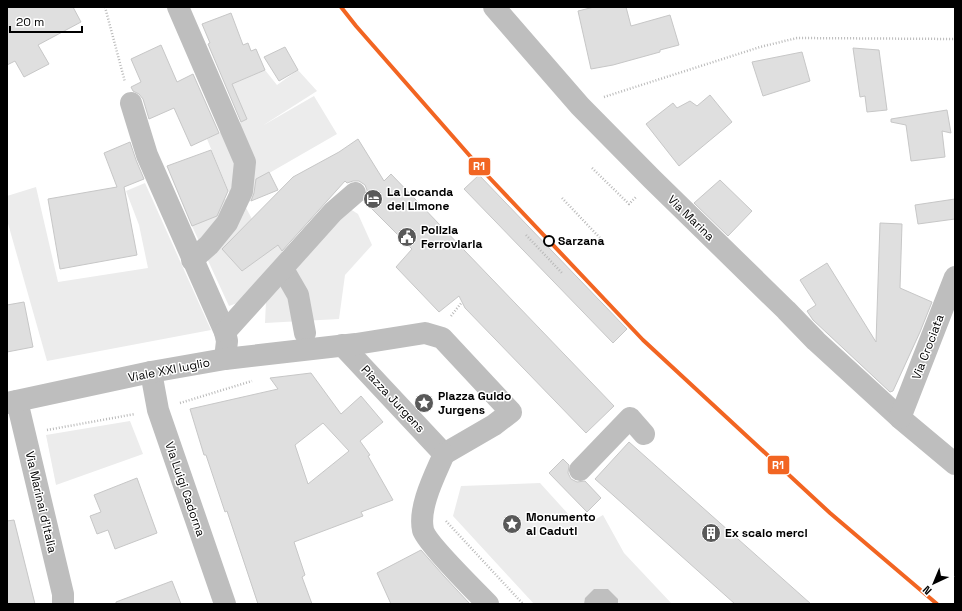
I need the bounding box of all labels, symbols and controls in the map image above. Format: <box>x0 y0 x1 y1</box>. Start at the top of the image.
scale bar <box>10 8 82 34</box>
text: 20 m <box>16 14 44 30</box>
line badge: R1 <box>468 157 491 176</box>
text: R1 <box>473 159 485 173</box>
place label: La Locanda dei Limone <box>387 184 453 214</box>
hotel icon: La Locanda dei Limone <box>362 188 384 210</box>
street label: Via Marina <box>664 192 718 244</box>
place label: Polizia Ferroviaria <box>421 222 482 252</box>
public building icon: Polizia Ferroviaria <box>396 226 418 248</box>
place label: Sarzana <box>558 233 605 249</box>
marker: Sarzana <box>543 235 555 247</box>
street label: Via Crociata <box>908 312 948 382</box>
street label: Viale XXI luglio <box>127 354 211 386</box>
street label: Piazza Jurgens <box>358 362 428 436</box>
place label: Piazza Guido Jurgens <box>438 388 511 418</box>
place icon: Piazza Guido Jurgens <box>413 392 435 414</box>
street label: Via Luigi Cadorna <box>161 439 209 539</box>
street label: Via Marinai d'Italia <box>21 449 61 555</box>
line badge: R1 <box>767 455 790 475</box>
text: R1 <box>772 458 784 472</box>
place label: Monumento ai Caduti <box>526 509 596 539</box>
place icon: Monumento ai Caduti <box>501 513 523 535</box>
building icon: Ex scalo merci <box>700 522 722 544</box>
place label: Ex scalo merci <box>725 525 808 541</box>
north arrow <box>914 563 954 603</box>
text: N <box>920 583 935 598</box>

